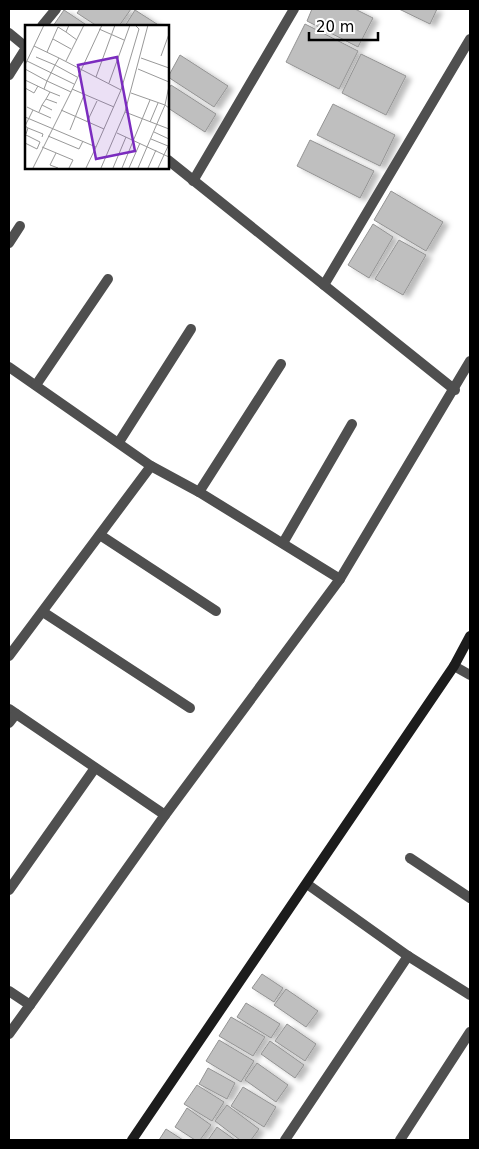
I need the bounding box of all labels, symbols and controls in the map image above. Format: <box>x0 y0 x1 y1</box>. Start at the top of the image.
scale bar <box>309 10 378 42</box>
text: 20 m <box>316 18 354 36</box>
inset map <box>25 25 169 169</box>

